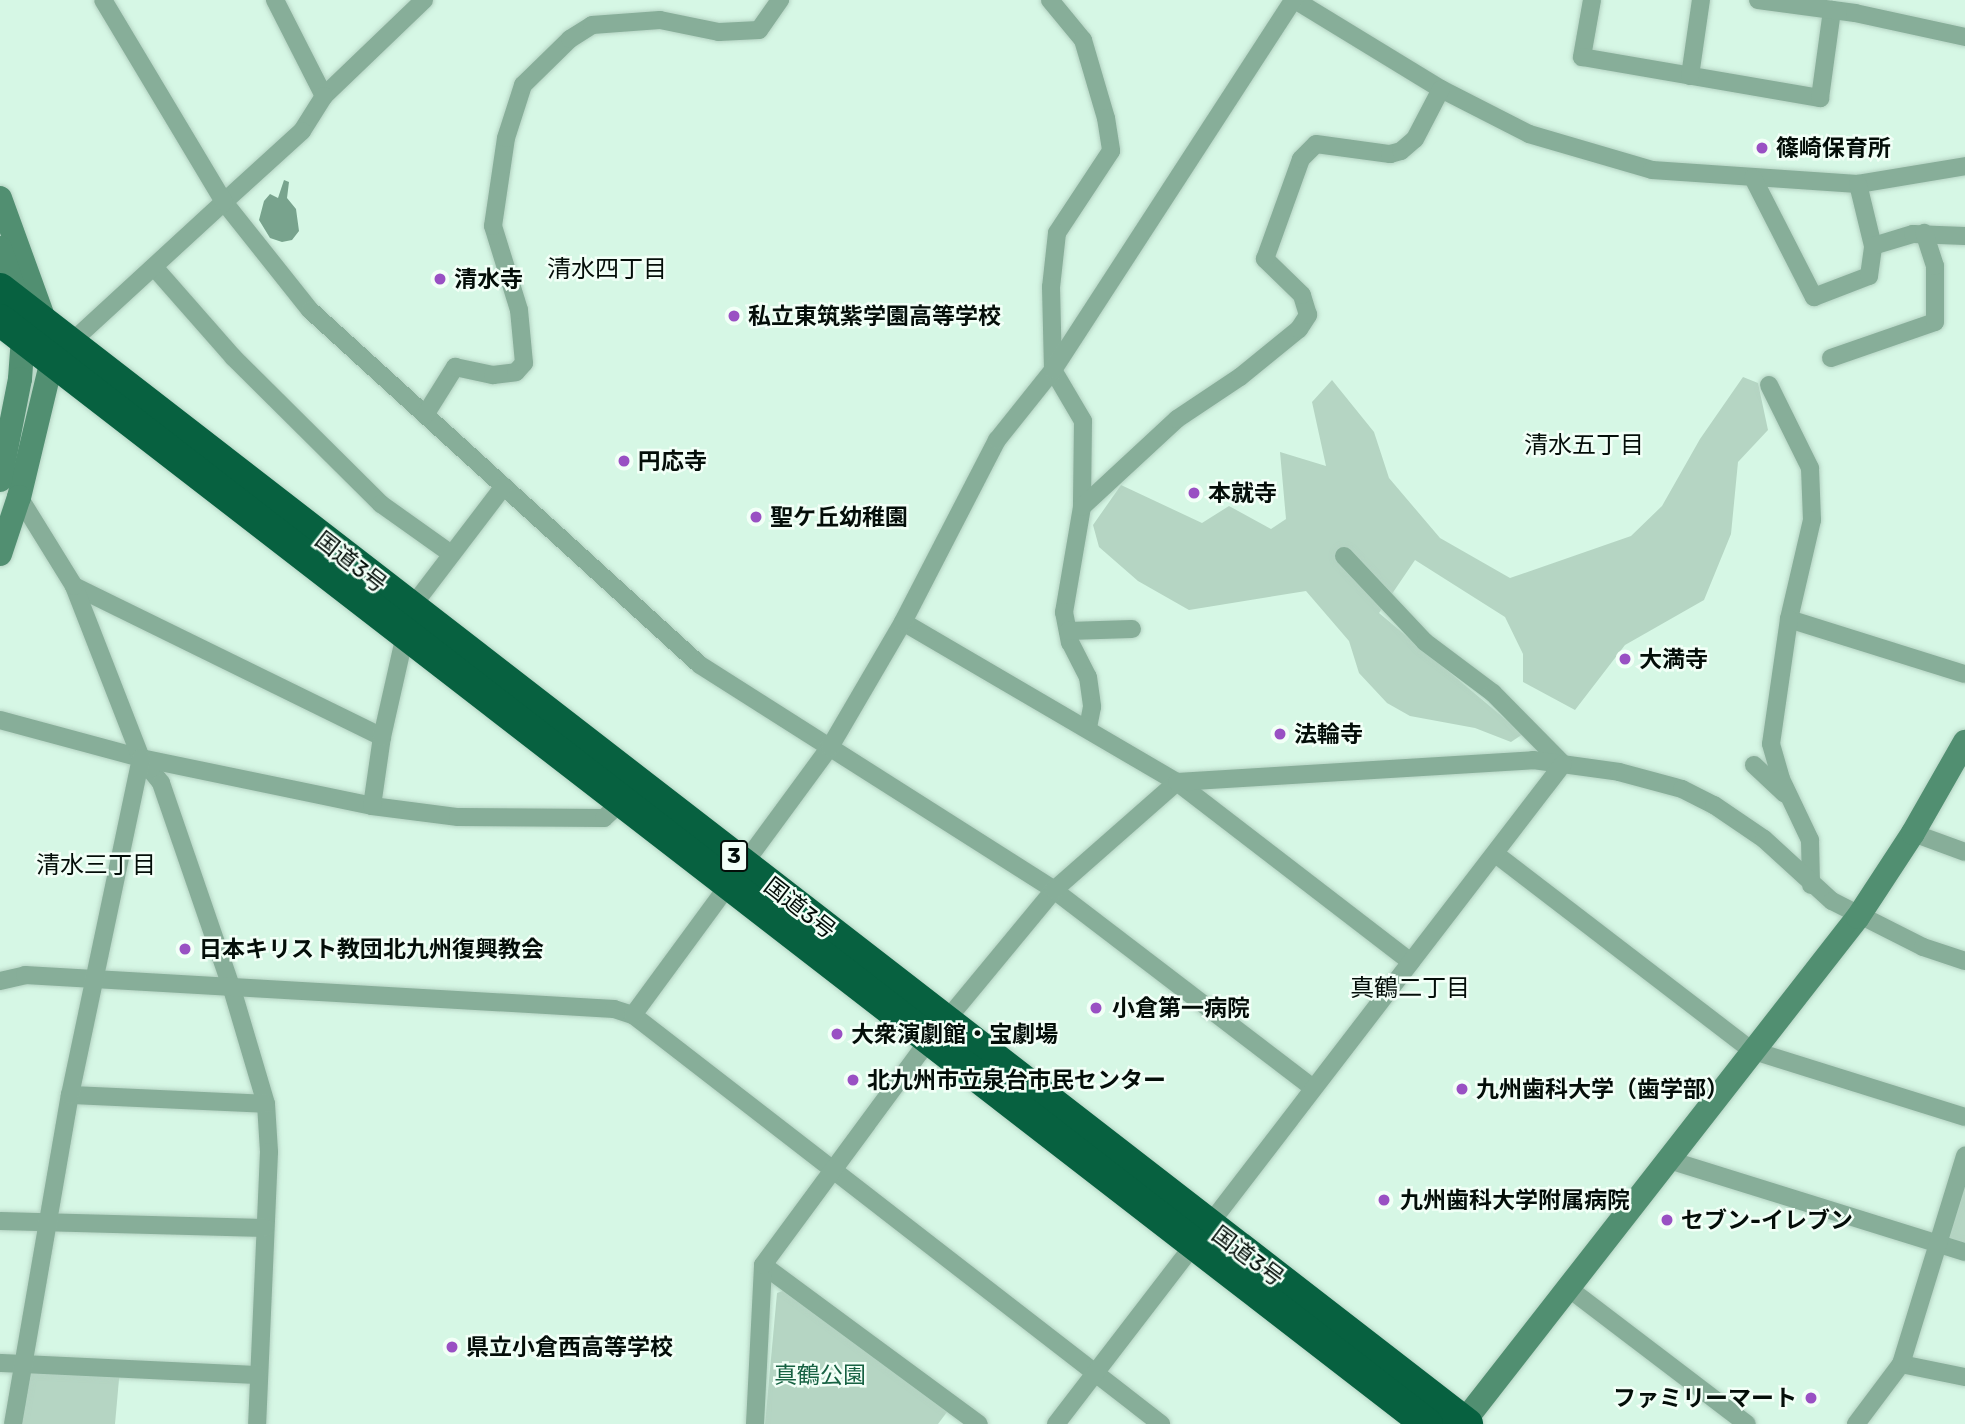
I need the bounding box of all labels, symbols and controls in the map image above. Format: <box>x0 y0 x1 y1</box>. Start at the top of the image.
place label: 篠崎保育所 <box>1776 134 1891 162</box>
marker: 篠崎保育所 <box>1754 140 1770 156</box>
district label: 清水四丁目 <box>547 256 667 284</box>
place label: 清水寺 <box>454 265 523 293</box>
marker: 清水寺 <box>432 271 448 287</box>
place label: 私立東筑紫学園高等学校 <box>748 302 1001 330</box>
marker: 私立東筑紫学園高等学校 <box>726 308 742 324</box>
district label: 清水五丁目 <box>1524 432 1644 460</box>
place label: 円応寺 <box>638 447 707 475</box>
marker: 円応寺 <box>616 453 632 469</box>
place label: 本就寺 <box>1208 479 1277 507</box>
marker: 本就寺 <box>1186 485 1202 501</box>
place label: 聖ケ丘幼稚園 <box>770 503 908 531</box>
marker: 聖ケ丘幼稚園 <box>748 509 764 525</box>
street label: 国道3号 <box>310 526 392 598</box>
place label: 大満寺 <box>1639 645 1708 673</box>
marker: 大満寺 <box>1617 651 1633 667</box>
place label: 法輪寺 <box>1294 720 1363 748</box>
marker: 法輪寺 <box>1272 726 1288 742</box>
road number: 3 <box>720 838 748 874</box>
district label: 清水三丁目 <box>36 852 156 880</box>
street label: 国道3号 <box>759 872 841 944</box>
place label: 日本キリスト教団北九州復興教会 <box>199 935 544 963</box>
marker: 日本キリスト教団北九州復興教会 <box>177 941 193 957</box>
district label: 真鶴二丁目 <box>1350 975 1470 1003</box>
place label: 小倉第一病院 <box>1112 994 1250 1022</box>
marker: 小倉第一病院 <box>1086 998 1106 1018</box>
place label: 大衆演劇館・宝劇場 <box>851 1020 1058 1048</box>
marker: 大衆演劇館・宝劇場 <box>829 1026 845 1042</box>
place label: 北九州市立泉台市民センター <box>867 1066 1166 1094</box>
marker: 北九州市立泉台市民センター <box>845 1072 861 1088</box>
place label: 九州歯科大学（歯学部） <box>1476 1075 1729 1103</box>
marker: 九州歯科大学（歯学部） <box>1454 1081 1470 1097</box>
place label: 九州歯科大学附属病院 <box>1400 1186 1630 1214</box>
marker: 九州歯科大学附属病院 <box>1374 1190 1394 1210</box>
place label: セブン-イレブン <box>1681 1206 1853 1234</box>
marker: セブン-イレブン <box>1659 1212 1675 1228</box>
street label: 国道3号 <box>1207 1220 1289 1292</box>
place label: 県立小倉西高等学校 <box>466 1333 673 1361</box>
marker: 県立小倉西高等学校 <box>444 1339 460 1355</box>
park label: 真鶴公園 <box>774 1361 866 1389</box>
place label: ファミリーマート <box>1613 1384 1797 1412</box>
marker: ファミリーマート <box>1803 1390 1819 1406</box>

